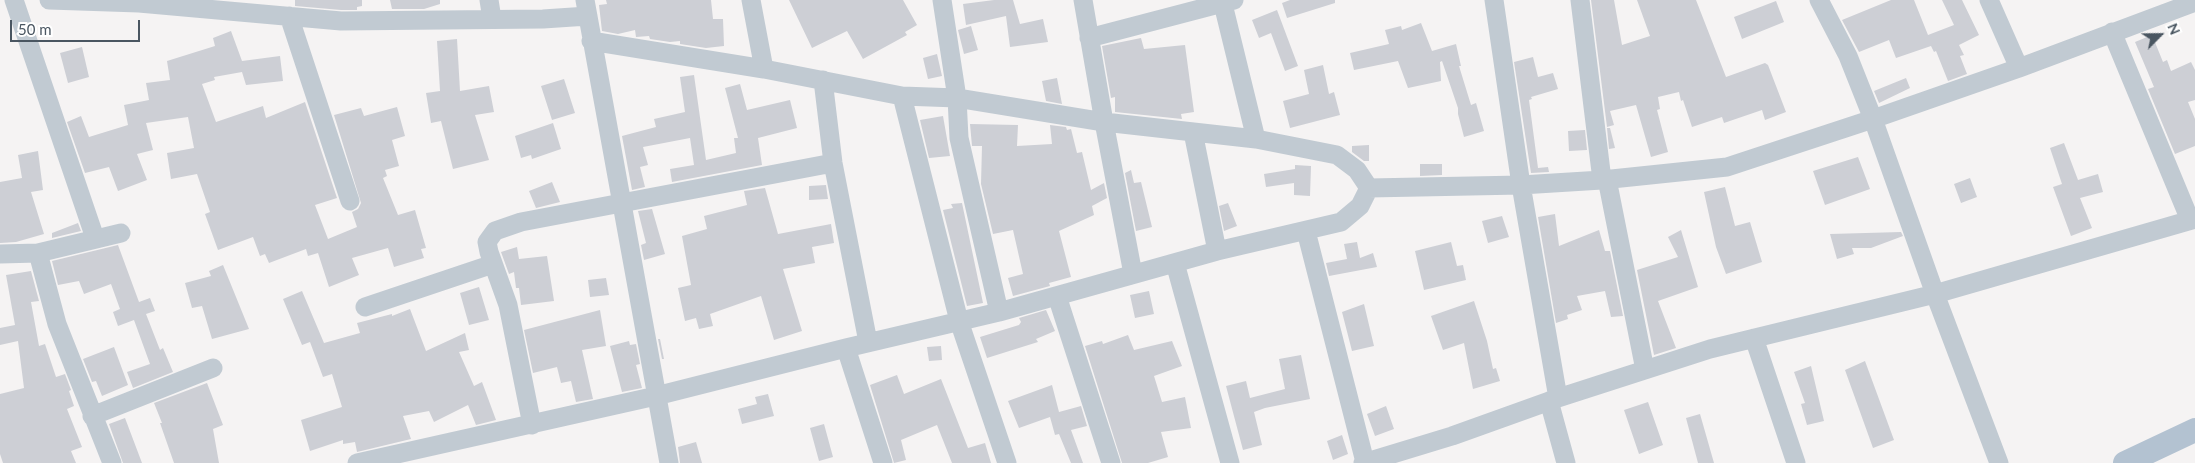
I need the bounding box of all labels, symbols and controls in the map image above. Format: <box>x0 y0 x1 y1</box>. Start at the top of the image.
scale bar <box>12 10 142 42</box>
north arrow <box>2135 10 2185 60</box>
text: 50 m <box>18 20 52 38</box>
text: N <box>2164 21 2184 37</box>

